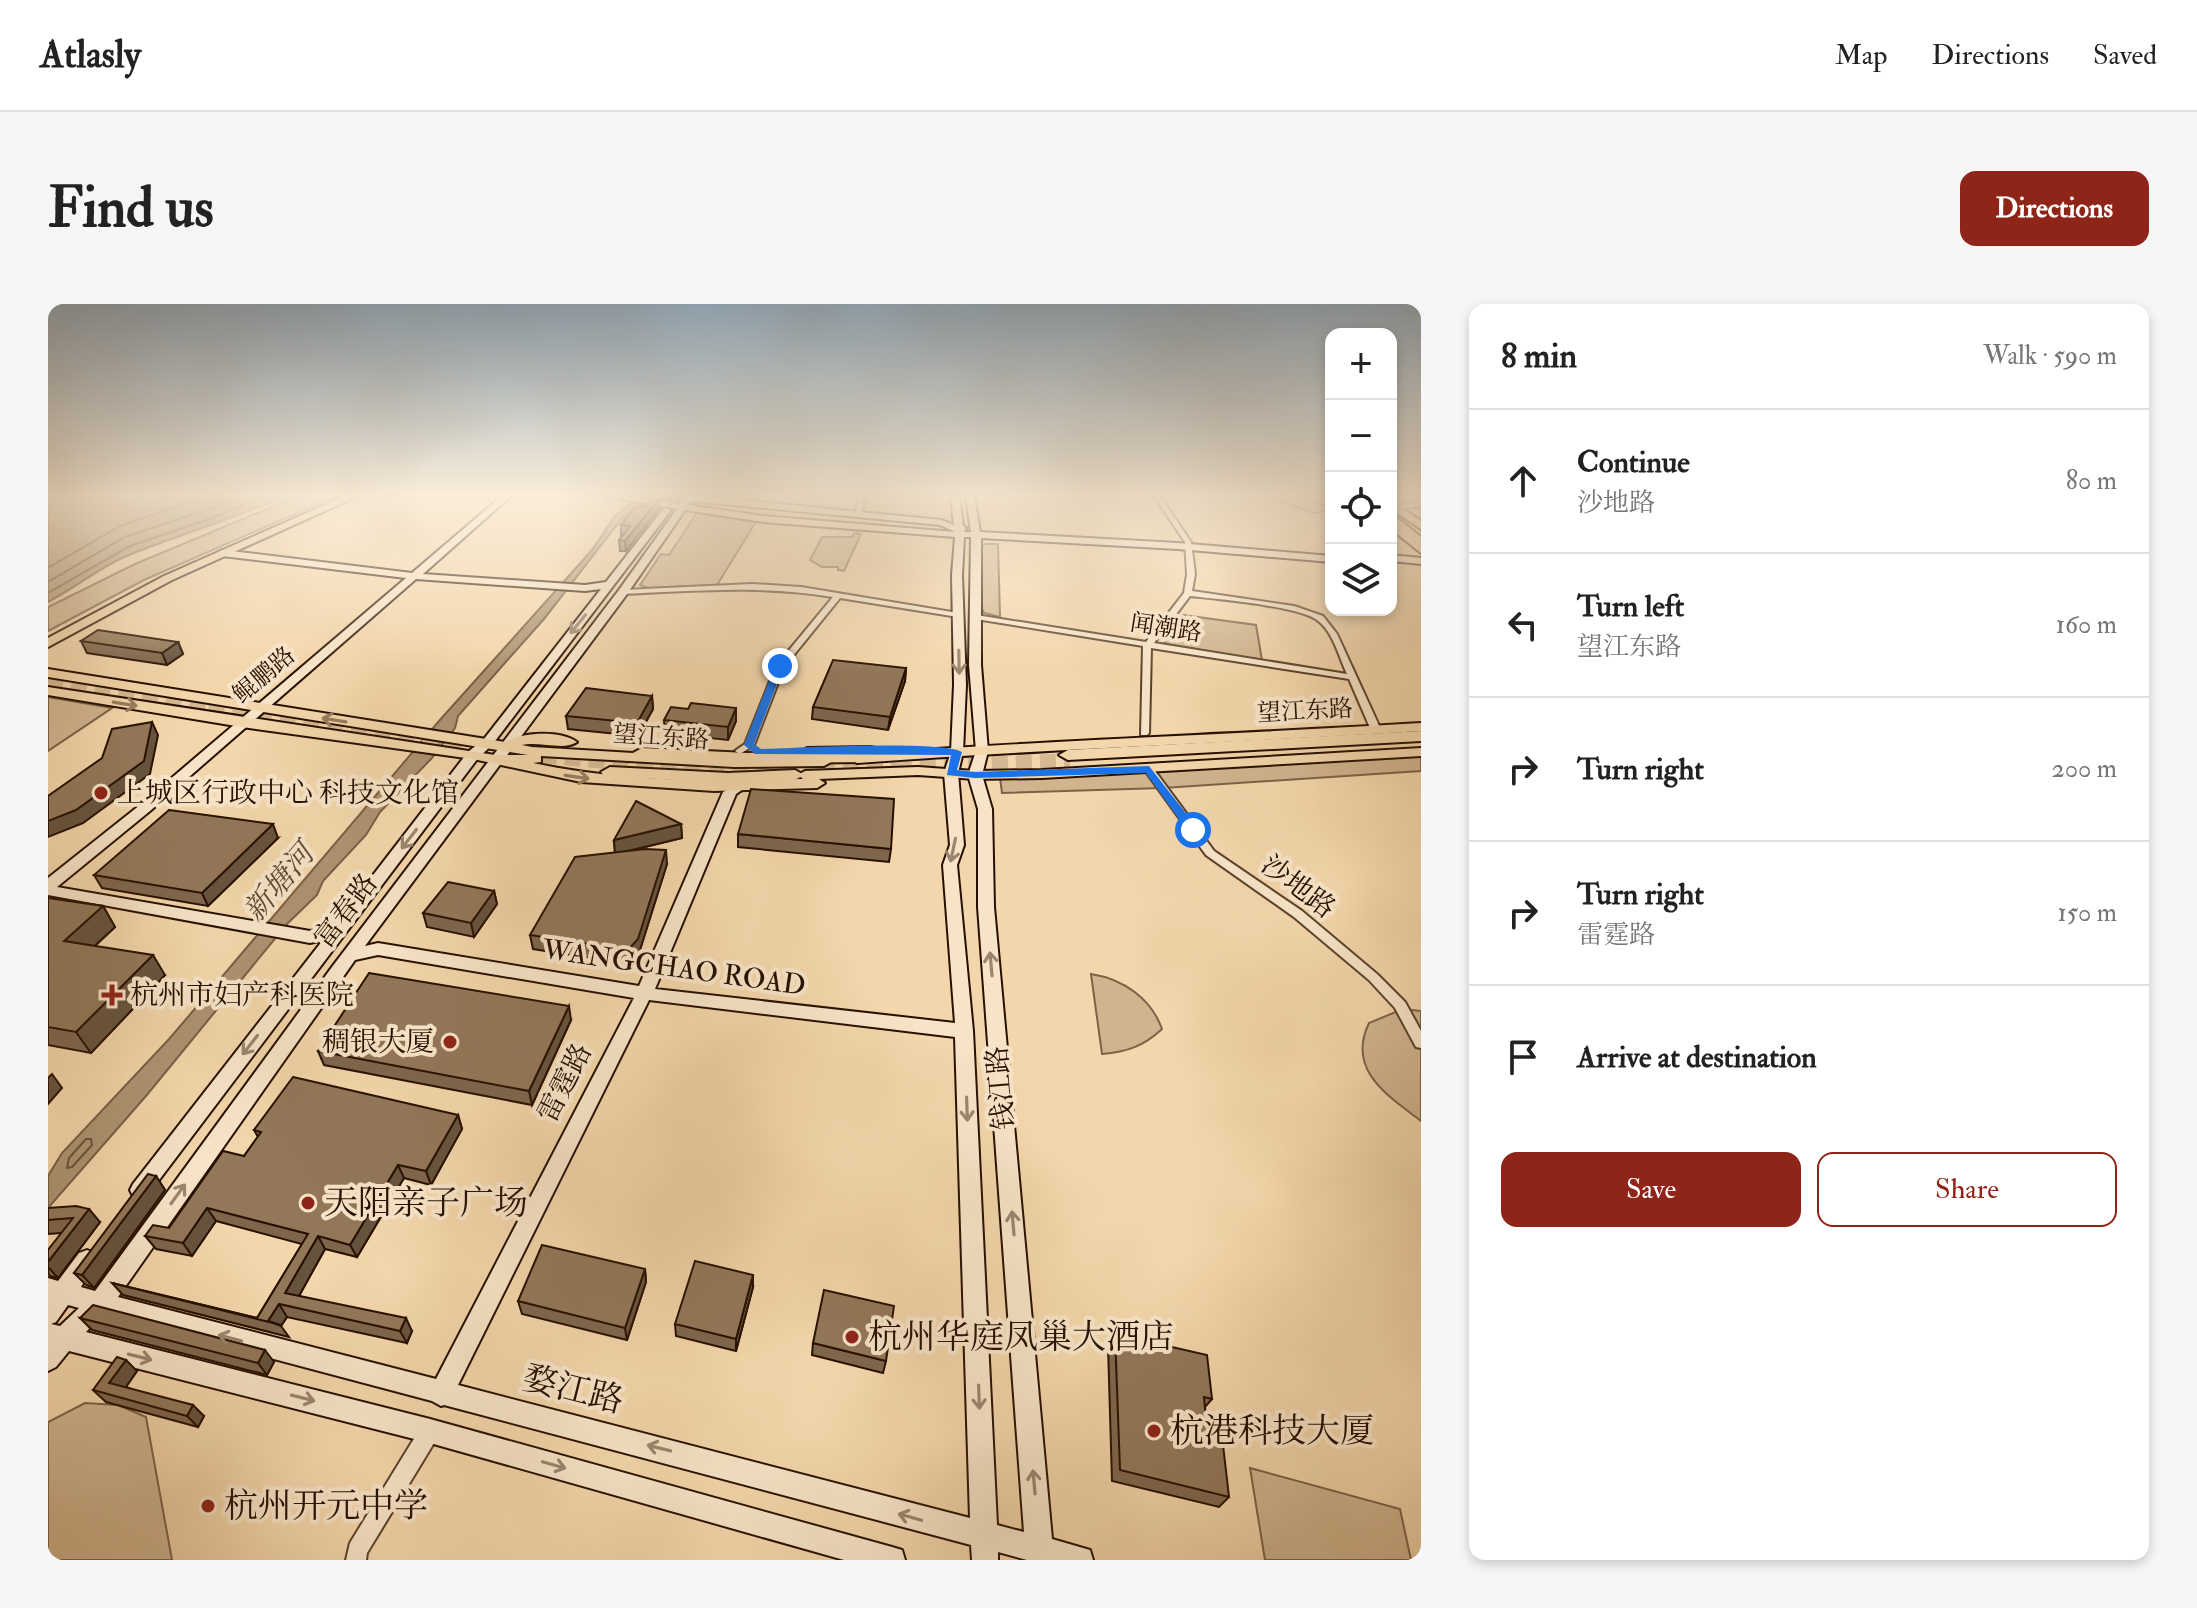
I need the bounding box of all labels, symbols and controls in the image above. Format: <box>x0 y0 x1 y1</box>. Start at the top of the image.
text: Atlasly <box>40 31 141 79</box>
text: Map <box>1835 38 1888 73</box>
text: Directions <box>1932 38 2049 73</box>
text: Saved <box>2093 38 2157 73</box>
button: Directions <box>1960 171 2149 246</box>
text: Find us <box>48 173 214 244</box>
map controls <box>1325 328 1397 616</box>
button: + <box>1325 328 1397 400</box>
text: 8 min <box>1501 335 1577 378</box>
text: Walk · 590 m <box>1983 340 2117 372</box>
button: − <box>1325 400 1397 472</box>
text: Continue <box>1577 444 1690 481</box>
icon: ahead <box>1501 459 1545 503</box>
text: 80 m <box>2066 465 2117 497</box>
button: locate <box>1325 472 1397 544</box>
text: 沙地路 <box>1577 487 1655 519</box>
button: layers <box>1325 544 1397 616</box>
text: Turn left <box>1577 588 1684 625</box>
icon: left <box>1501 603 1545 647</box>
street label: 闻潮路 <box>1128 607 1204 649</box>
text: 160 m <box>2056 609 2117 641</box>
one-way arrow <box>569 613 587 634</box>
text: 望江东路 <box>1577 631 1681 663</box>
street label: 鲲鹏路 <box>226 640 302 710</box>
route end <box>762 648 798 684</box>
one-way arrow <box>952 648 967 675</box>
street label: 望江东路 <box>1256 693 1354 729</box>
one-way arrow <box>112 697 137 712</box>
one-way arrow <box>322 712 347 727</box>
street label: 望江东路 <box>612 718 710 756</box>
icon: right <box>1501 747 1545 791</box>
text: Turn right <box>1577 751 1704 788</box>
text: 200 m <box>2052 753 2117 785</box>
one-way arrow <box>564 770 589 785</box>
place label: 上城区行政中心 科技文化馆 <box>117 776 459 811</box>
marker: 上城区行政中心 科技文化馆 <box>92 784 110 802</box>
route start <box>1175 812 1211 848</box>
one-way arrow <box>400 828 417 849</box>
water label: 新塘河 <box>236 833 325 929</box>
one-way arrow <box>945 837 960 863</box>
street label: 沙地路 <box>1254 848 1342 926</box>
street label: 富春路 <box>307 867 385 955</box>
text: Turn right <box>1577 876 1704 913</box>
icon: right <box>1501 891 1545 935</box>
text: 150 m <box>2058 897 2117 929</box>
text: 雷霆路 <box>1577 919 1655 951</box>
street label: WANGCHAO ROAD <box>539 932 808 1004</box>
one-way arrow <box>983 951 998 978</box>
place label: 杭州市妇产科医院 <box>130 978 354 1013</box>
marker: 杭州市妇产科医院 <box>101 984 123 1006</box>
place label: 稠银大厦 <box>322 1025 434 1060</box>
marker: 稠银大厦 <box>441 1033 459 1051</box>
one-way arrow <box>241 1034 258 1055</box>
icon: arrive <box>1501 1035 1545 1079</box>
street label: 雷霆路 <box>530 1038 600 1128</box>
text: Arrive at destination <box>1577 1039 1817 1076</box>
street label: 钱江路 <box>980 1045 1022 1131</box>
one-way arrow <box>960 1095 975 1122</box>
button: Save <box>1501 1152 1801 1227</box>
button: Share <box>1817 1152 2117 1227</box>
place label: 天阳亲子广场 <box>324 1182 528 1225</box>
one-way arrow <box>170 1183 186 1205</box>
marker: 天阳亲子广场 <box>299 1194 317 1212</box>
one-way arrow <box>1005 1210 1020 1237</box>
place label: 杭州华庭凤巢大酒店 <box>868 1316 1174 1359</box>
marker: 杭州华庭凤巢大酒店 <box>843 1328 861 1346</box>
one-way arrow <box>218 1329 244 1344</box>
one-way arrow <box>126 1350 152 1365</box>
street label: 婺江路 <box>518 1357 628 1423</box>
one-way arrow <box>972 1383 987 1410</box>
one-way arrow <box>289 1392 315 1407</box>
place label: 杭港科技大厦 <box>1170 1410 1374 1453</box>
marker: 杭港科技大厦 <box>1145 1422 1163 1440</box>
one-way arrow <box>647 1440 673 1455</box>
one-way arrow <box>541 1459 567 1474</box>
one-way arrow <box>1026 1469 1041 1496</box>
place label: 杭州开元中学 <box>224 1485 428 1528</box>
marker: 杭州开元中学 <box>199 1497 217 1515</box>
one-way arrow <box>898 1508 924 1523</box>

